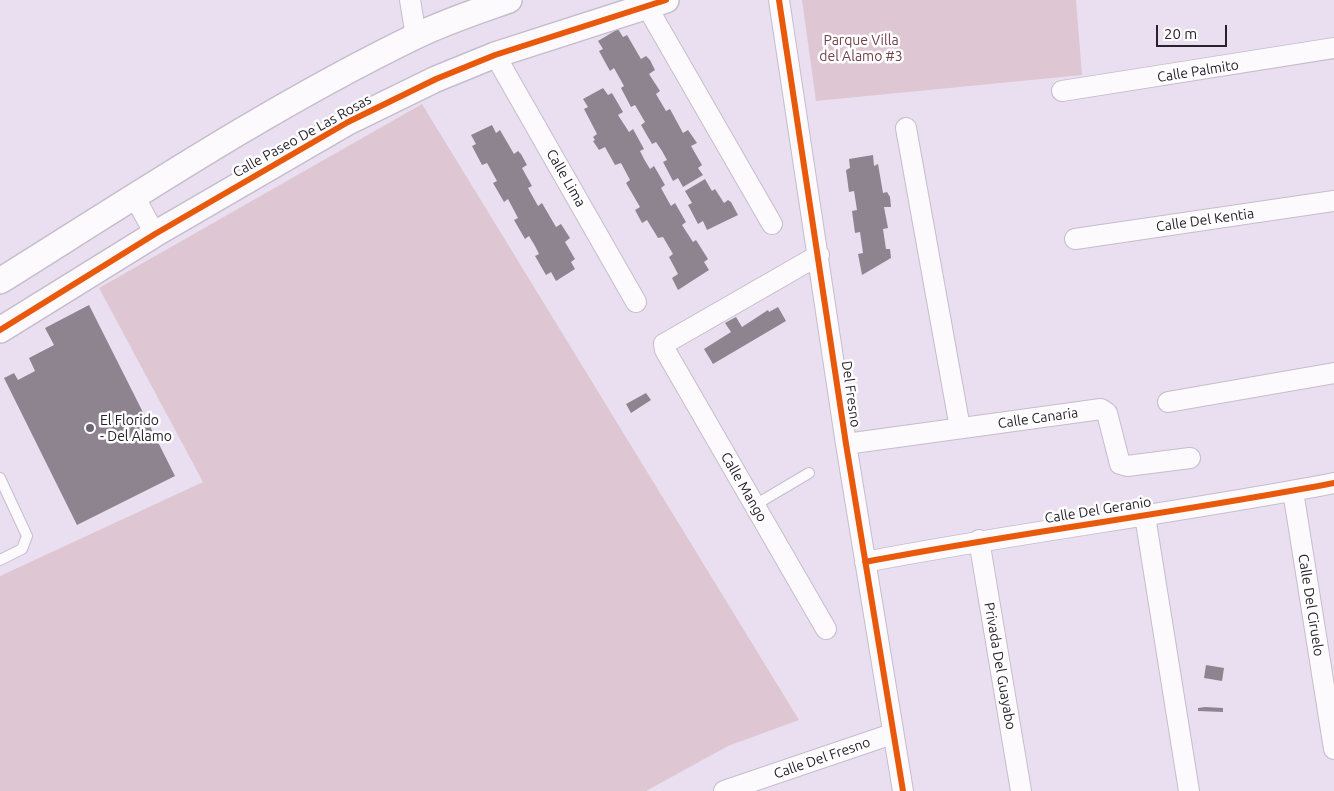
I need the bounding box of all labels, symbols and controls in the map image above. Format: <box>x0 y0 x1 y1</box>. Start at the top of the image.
scale bar <box>1159 15 1230 47</box>
text: 20 m <box>1164 25 1197 42</box>
park label: Parque Villa del Alamo #3 <box>819 32 903 64</box>
street label: Calle Palmito <box>1156 56 1240 86</box>
street label: Calle Paseo De Las Rosas <box>230 91 374 181</box>
street label: Calle Lima <box>543 146 589 210</box>
street label: Calle Del Kentia <box>1155 205 1255 235</box>
street label: Del Fresno <box>838 360 864 428</box>
street label: Calle Canaria <box>997 404 1079 432</box>
place label: El Florido - Del Alamo <box>100 412 172 444</box>
marker: El Florido - Del Alamo <box>84 422 96 434</box>
street label: Calle Mango <box>717 449 771 525</box>
street label: Calle Del Geranio <box>1044 493 1152 527</box>
street label: Calle Del Ciruelo <box>1295 553 1327 657</box>
street label: Privada Del Guayabo <box>981 601 1019 731</box>
street label: Calle Del Fresno <box>772 734 872 782</box>

